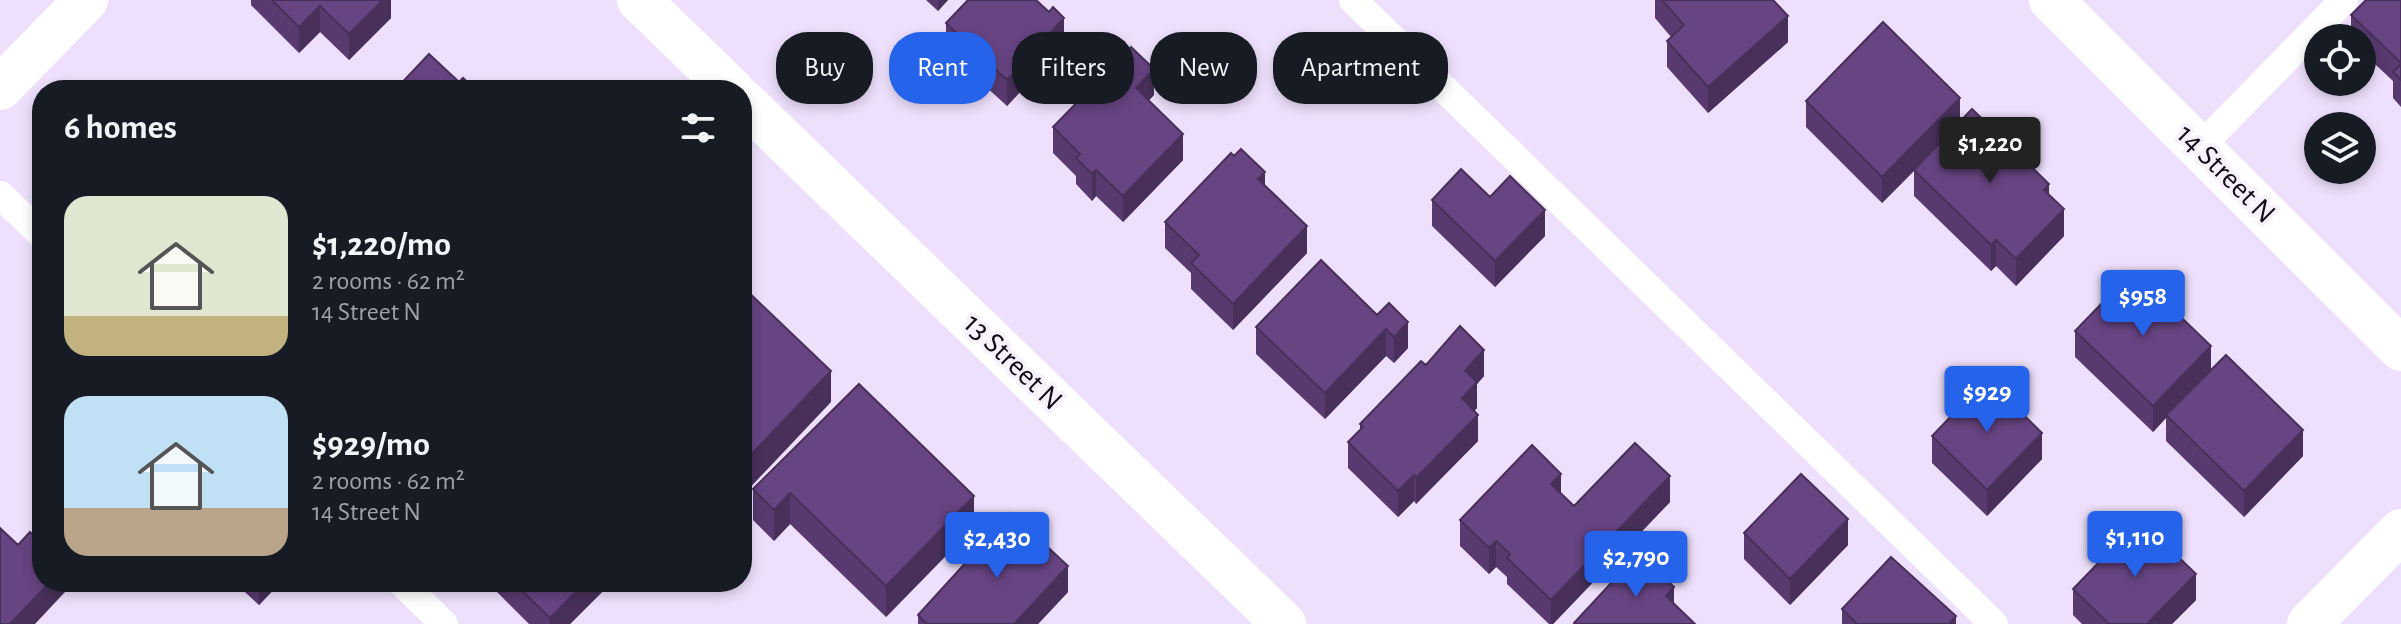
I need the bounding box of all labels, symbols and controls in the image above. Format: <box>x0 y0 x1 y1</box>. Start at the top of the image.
map controls <box>2304 24 2376 184</box>
button: locate <box>2304 24 2376 96</box>
chip: Buy <box>776 32 873 104</box>
chip: Rent <box>889 32 996 104</box>
chip: Filters <box>1012 32 1134 104</box>
chip: New <box>1150 32 1257 104</box>
chip: Apartment <box>1273 32 1448 104</box>
icon: filters <box>676 106 720 150</box>
text: 6 homes <box>64 111 177 145</box>
button: layers <box>2304 112 2376 184</box>
pin: $1,220 <box>1925 117 2055 185</box>
street label: 14 Street N <box>2171 119 2281 229</box>
text: $1,220 <box>1957 130 2023 156</box>
icon: home <box>128 228 224 324</box>
text: $1,220/mo <box>312 228 451 262</box>
text: 2 rooms · 62 m² <box>312 268 465 294</box>
pin: $958 <box>2096 270 2190 338</box>
text: $958 <box>2119 283 2167 309</box>
text: 14 Street N <box>312 299 421 325</box>
street label: 13 Street N <box>958 308 1068 416</box>
pin: $929 <box>1940 366 2034 434</box>
text: $929 <box>1962 379 2012 405</box>
icon: home <box>128 428 224 524</box>
text: $929/mo <box>312 428 430 462</box>
text: 2 rooms · 62 m² <box>312 468 465 494</box>
text: 14 Street N <box>312 499 421 525</box>
pin: $1,110 <box>2070 511 2200 579</box>
pin: $2,430 <box>932 512 1062 580</box>
text: $1,110 <box>2105 524 2165 550</box>
text: $2,430 <box>963 525 1031 551</box>
pin: $2,790 <box>1571 531 1701 599</box>
text: $2,790 <box>1602 544 1670 570</box>

